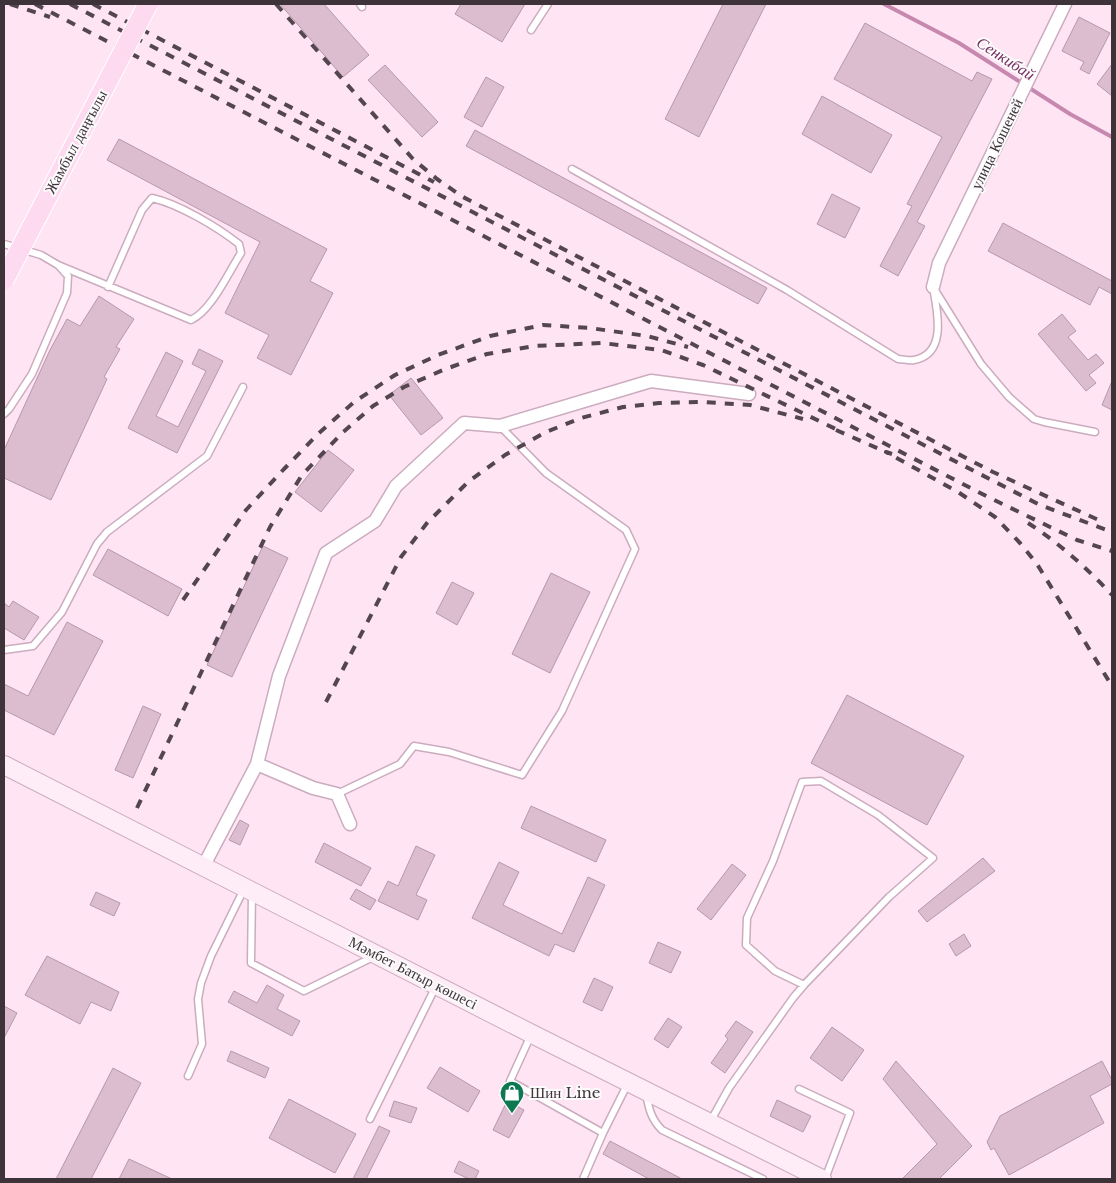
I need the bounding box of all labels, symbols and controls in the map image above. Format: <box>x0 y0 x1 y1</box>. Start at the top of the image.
water label: Сенкибай <box>973 32 1039 84</box>
street label: Жамбыл даңғылы <box>40 87 111 197</box>
street label: улица Кошеней <box>966 95 1027 192</box>
street label: Мәмбет Батыр көшесі <box>346 932 481 1013</box>
shop icon: Шин Line <box>499 1080 525 1114</box>
place label: Шин Line <box>530 1083 600 1102</box>

